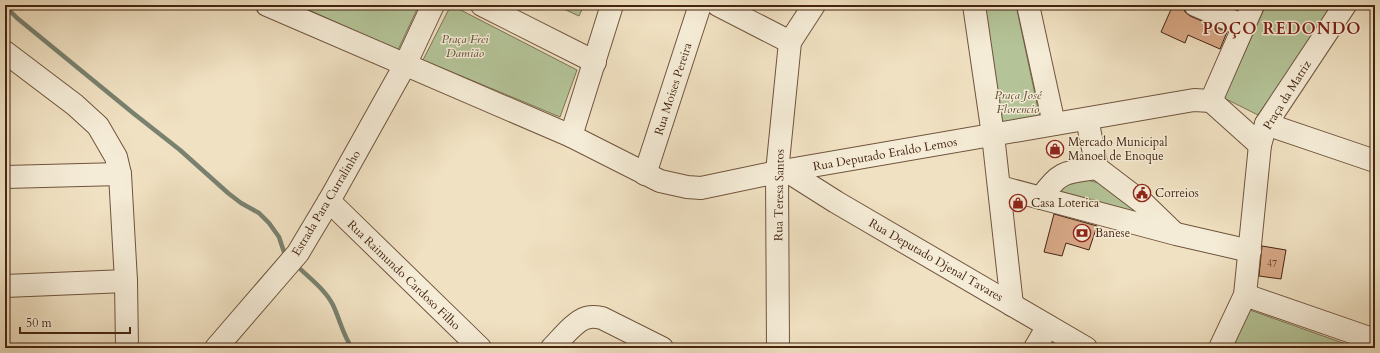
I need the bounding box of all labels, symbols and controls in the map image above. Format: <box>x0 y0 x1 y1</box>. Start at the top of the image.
district label: POÇO REDONDO <box>1202 18 1362 40</box>
park label: Praça Frei Damião <box>441 31 489 61</box>
street label: Rua Moises Pereira <box>650 40 696 137</box>
street label: Praça da Matriz <box>1259 57 1315 133</box>
park label: Praça José Florencio <box>995 87 1043 117</box>
street label: Rua Deputado Eraldo Lemos <box>812 133 958 175</box>
place label: Mercado Municipal Manoel de Enoque <box>1068 134 1167 164</box>
shop icon: Mercado Municipal Manoel de Enoque <box>1045 139 1065 159</box>
street label: Estrada Para Curralinho <box>288 147 364 259</box>
street label: Rua Teresa Santos <box>770 149 788 241</box>
public building icon: Correios <box>1132 183 1152 203</box>
place label: Correios <box>1155 185 1199 201</box>
shop icon: Casa Loterica <box>1008 193 1028 213</box>
place label: Casa Loterica <box>1031 195 1100 211</box>
street label: Rua Deputado Djenal Tavares <box>866 215 1006 305</box>
street label: Rua Raimundo Cardoso Filho <box>344 217 464 334</box>
bank icon: Banese <box>1072 223 1092 243</box>
place label: Banese <box>1095 225 1130 241</box>
house number: 47 <box>1267 257 1277 271</box>
scale bar <box>20 309 130 335</box>
text: 50 m <box>26 315 53 331</box>

